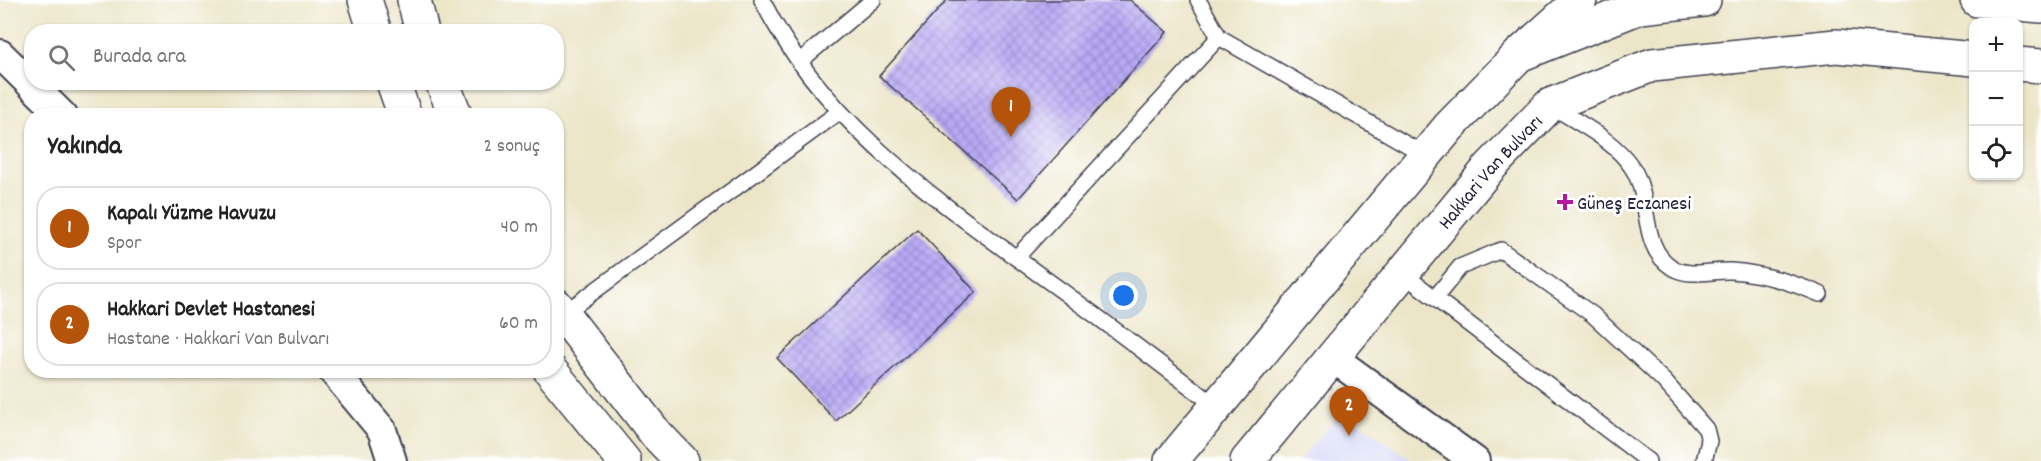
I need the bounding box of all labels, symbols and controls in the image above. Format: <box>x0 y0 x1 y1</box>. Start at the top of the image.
map controls <box>1969 18 2023 180</box>
button: + <box>1969 18 2023 72</box>
search box <box>24 24 564 90</box>
icon: search <box>45 41 78 74</box>
text: Burada ara <box>93 42 186 73</box>
button: − <box>1969 72 2023 126</box>
pin: 1 <box>992 88 1030 137</box>
street label: Hakkari Van Bulvarı <box>1433 109 1550 237</box>
button: locate <box>1969 126 2023 180</box>
text: Yakında <box>48 129 122 166</box>
text: 2 sonuç <box>483 133 540 161</box>
place label: Güneş Eczanesi <box>1577 191 1692 219</box>
marker: Güneş Eczanesi <box>1558 195 1572 209</box>
text: Kapalı Yüzme Havuzu <box>107 199 276 230</box>
text: 1 <box>67 214 72 242</box>
text: 40 m <box>500 214 538 242</box>
text: Spor <box>107 230 141 258</box>
your location <box>1109 281 1138 310</box>
text: Hakkari Devlet Hastanesi <box>107 295 315 326</box>
text: 2 <box>65 310 74 338</box>
text: 60 m <box>499 310 538 338</box>
text: Hastane · Hakkari Van Bulvarı <box>107 326 329 354</box>
pin: 2 <box>1330 386 1368 436</box>

